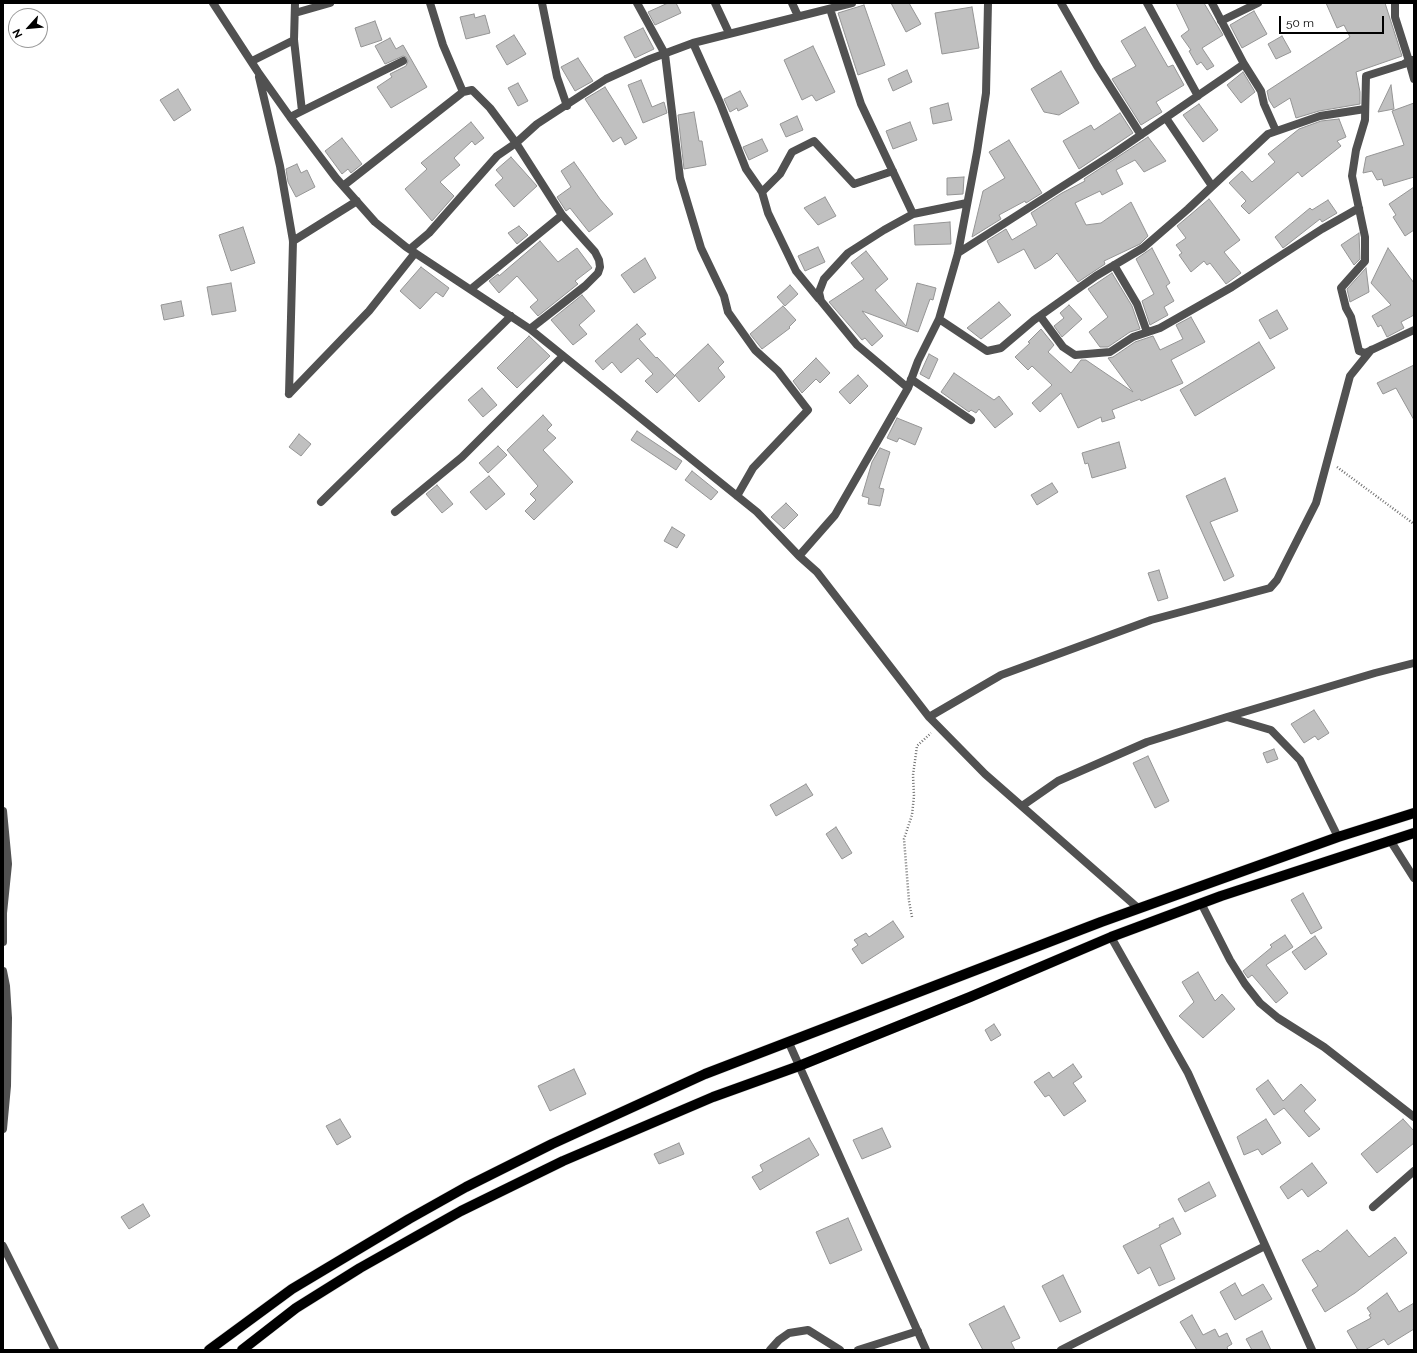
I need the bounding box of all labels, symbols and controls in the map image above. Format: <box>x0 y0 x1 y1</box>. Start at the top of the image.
north arrow <box>8 8 48 48</box>
scale bar <box>1281 8 1386 34</box>
text: 50 m <box>1286 16 1314 30</box>
text: N <box>10 27 25 40</box>

